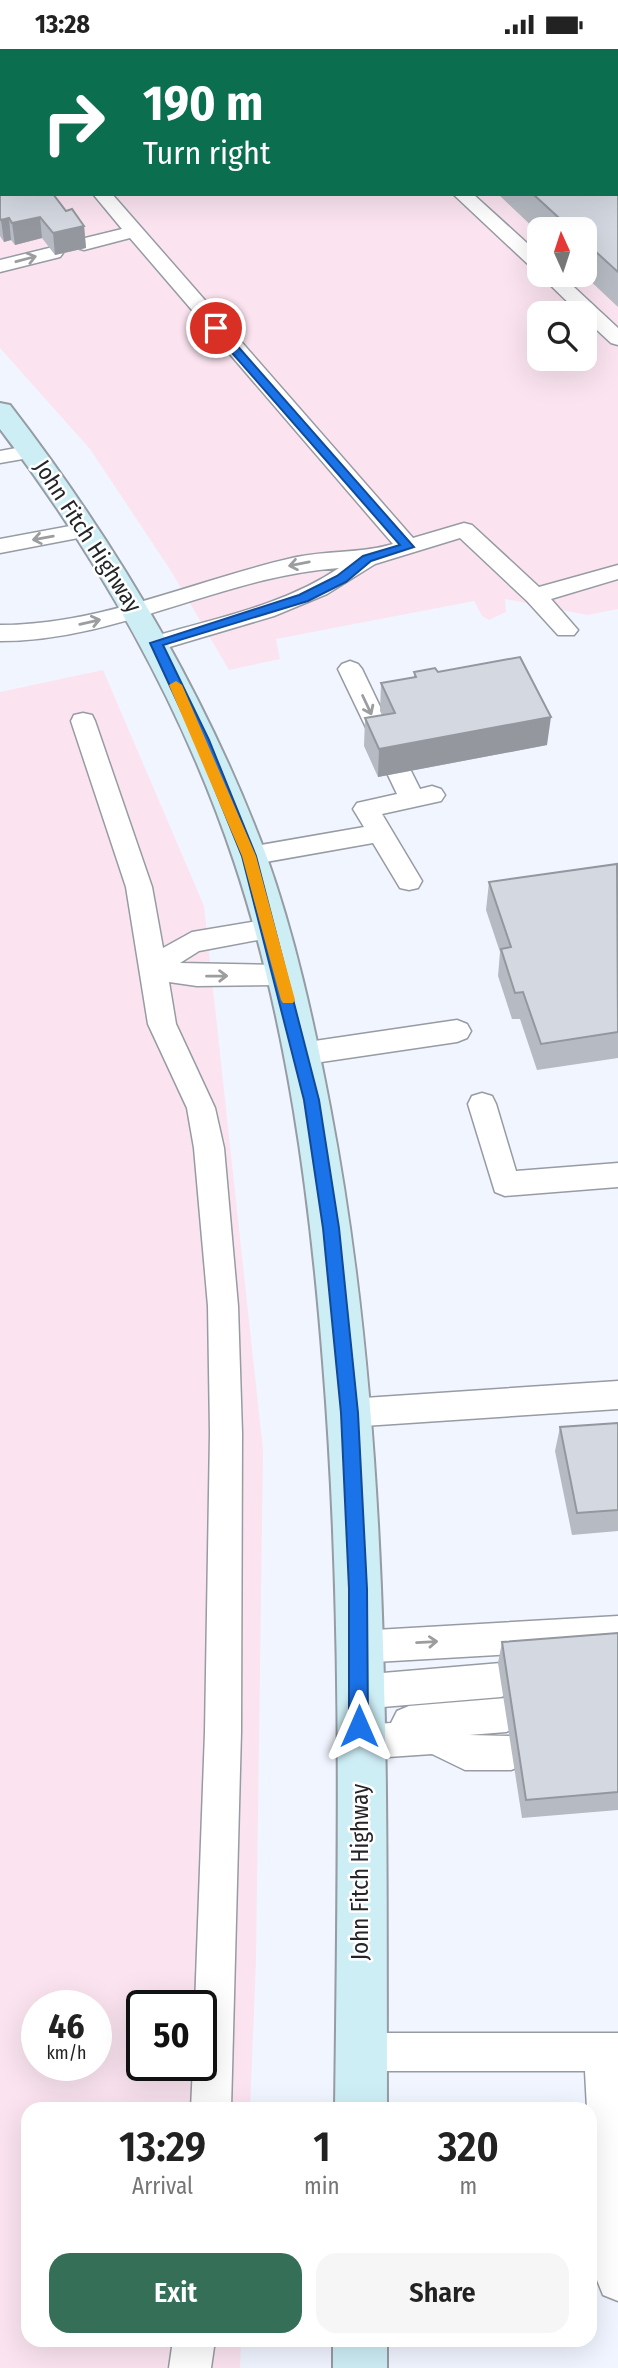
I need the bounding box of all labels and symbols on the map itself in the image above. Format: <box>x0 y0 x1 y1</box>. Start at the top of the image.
north arrow <box>527 217 597 287</box>
one-way arrow <box>15 252 37 265</box>
pin <box>186 298 246 358</box>
street label: John Fitch Highway <box>28 454 148 618</box>
one-way arrow <box>32 532 55 546</box>
one-way arrow <box>288 557 311 571</box>
one-way arrow <box>78 615 100 628</box>
one-way arrow <box>361 694 375 715</box>
one-way arrow <box>205 969 228 983</box>
one-way arrow <box>415 1636 438 1649</box>
position arrow <box>322 1689 396 1763</box>
street label: John Fitch Highway <box>346 1783 374 1960</box>
speed limit sign: 50 <box>126 1990 217 2081</box>

